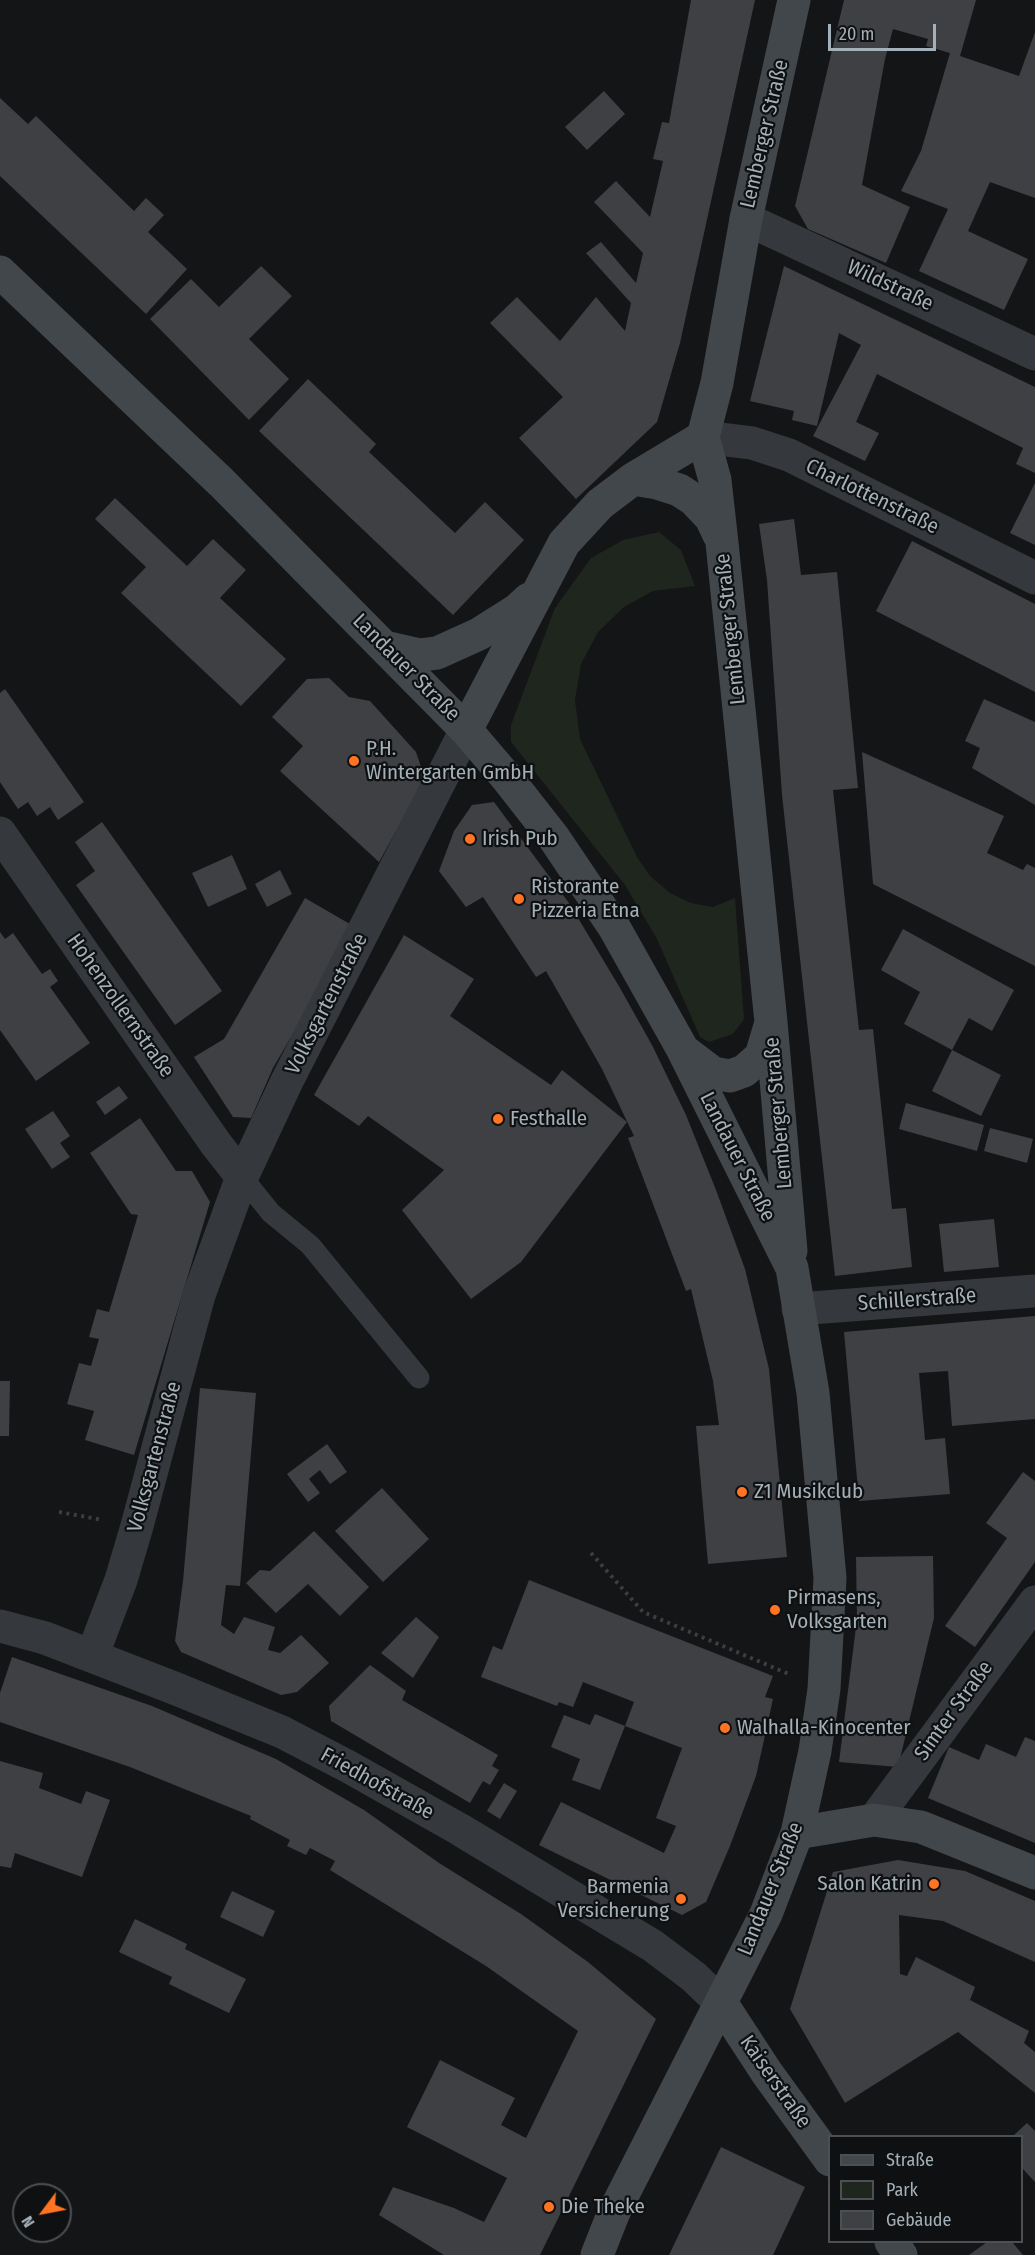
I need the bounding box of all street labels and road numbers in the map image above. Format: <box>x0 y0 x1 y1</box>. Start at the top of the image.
street label: Lemberger Straße <box>736 57 794 211</box>
street label: Wildstraße <box>843 255 937 317</box>
street label: Charlottenstraße <box>801 454 943 540</box>
street label: Lemberger Straße <box>711 552 751 706</box>
street label: Landauer Straße <box>347 609 465 727</box>
street label: Hohenzollernstraße <box>61 929 179 1083</box>
street label: Volksgartenstraße <box>281 929 373 1079</box>
street label: Lemberger Straße <box>760 1036 798 1190</box>
street label: Landauer Straße <box>694 1088 780 1226</box>
street label: Schillerstraße <box>857 1283 977 1317</box>
street label: Volksgartenstraße <box>123 1379 187 1535</box>
street label: Simter Straße <box>909 1656 999 1766</box>
street label: Friedhofstraße <box>316 1743 438 1825</box>
street label: Landauer Straße <box>733 1819 809 1959</box>
street label: Kaiserstraße <box>734 2031 816 2133</box>

